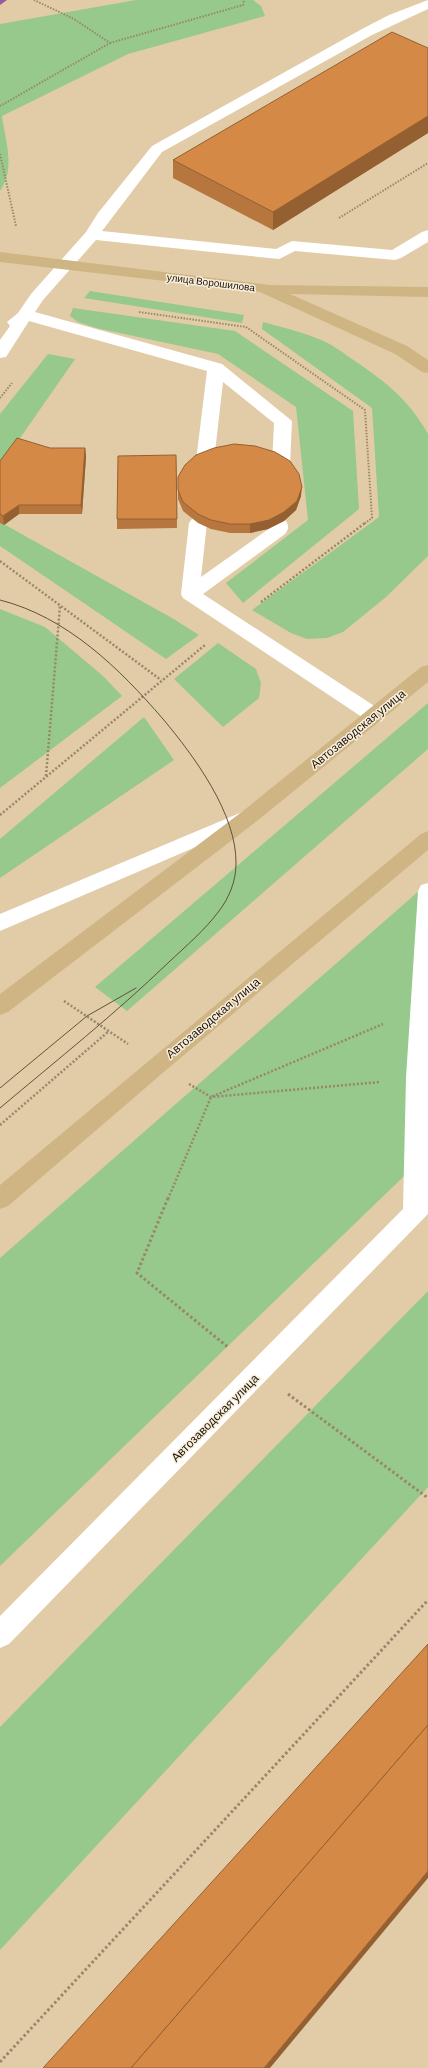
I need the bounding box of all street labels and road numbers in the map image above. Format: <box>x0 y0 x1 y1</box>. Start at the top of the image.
street label: улица Ворошилова <box>166 271 256 293</box>
street label: Автозаводская улица <box>307 685 408 772</box>
street label: Автозаводская улица <box>163 974 263 1061</box>
street label: Автозаводская улица <box>168 1370 262 1465</box>

